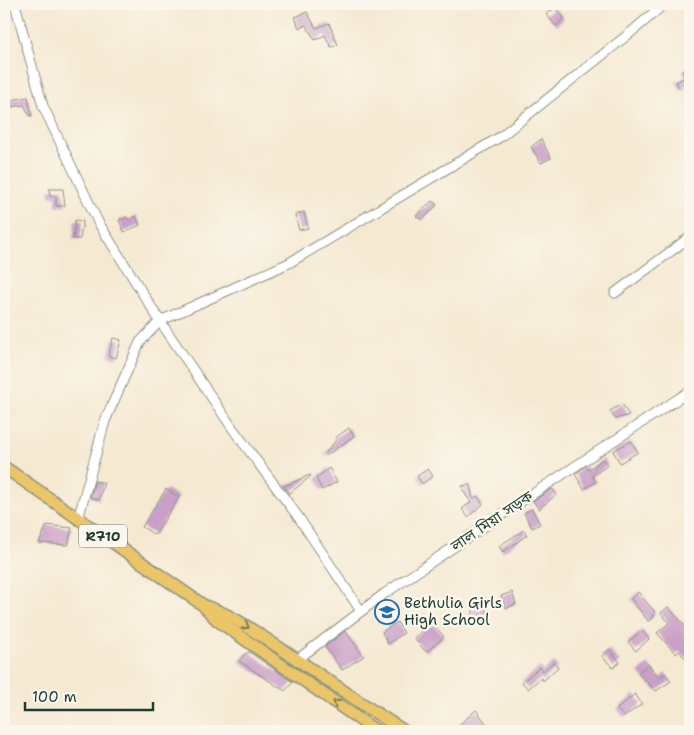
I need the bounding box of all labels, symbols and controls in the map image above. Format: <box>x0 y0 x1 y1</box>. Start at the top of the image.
street label: লাল মিয়া সড়ক <box>446 486 538 556</box>
road number: R710 <box>79 524 127 548</box>
place label: Bethulia Girls High School <box>404 593 502 630</box>
school or university icon: Bethulia Girls High School <box>374 599 400 625</box>
one-way arrow <box>241 620 250 630</box>
scale bar <box>25 680 152 712</box>
text: 100 m <box>32 687 77 707</box>
one-way arrow <box>332 700 342 709</box>

